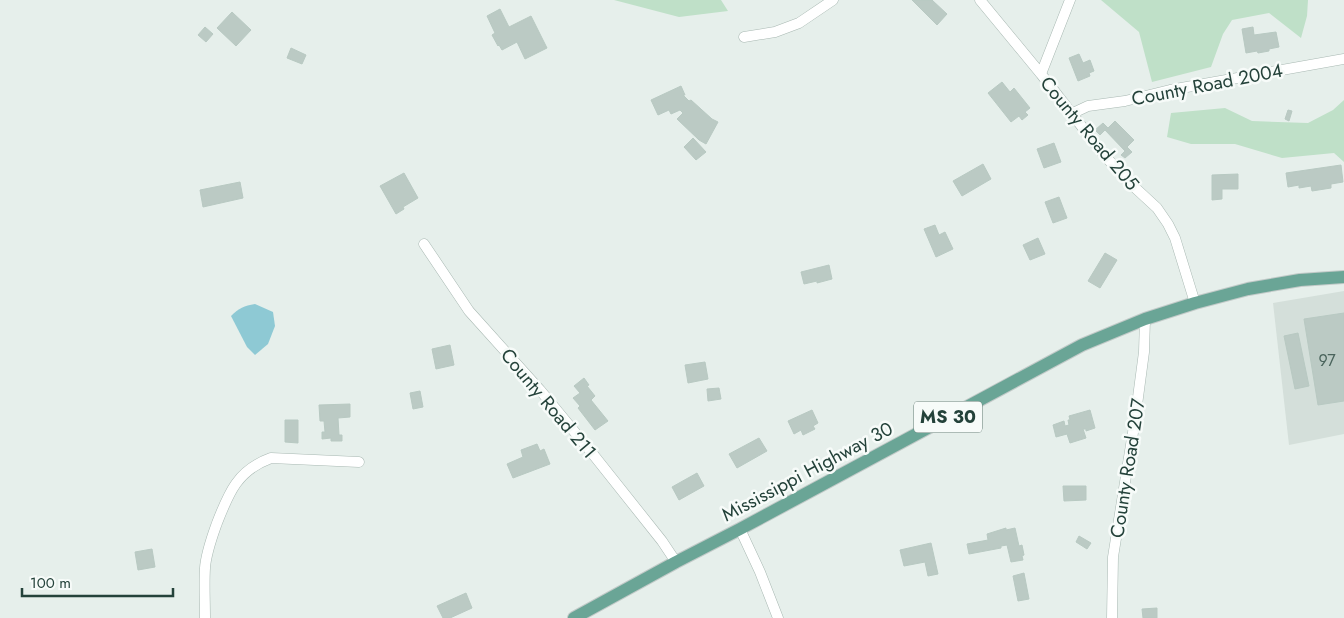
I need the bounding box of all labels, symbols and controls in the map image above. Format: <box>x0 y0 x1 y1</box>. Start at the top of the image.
street label: County Road 2004 <box>1129 57 1285 112</box>
street label: County Road 205 <box>1034 70 1145 196</box>
street label: County Road 211 <box>494 342 603 464</box>
house number: 97 <box>1318 349 1336 372</box>
street label: County Road 207 <box>1103 396 1152 540</box>
road number: MS 30 <box>914 402 982 432</box>
street label: Mississippi Highway 30 <box>717 415 898 528</box>
scale bar <box>22 566 174 598</box>
text: 100 m <box>30 572 71 594</box>

